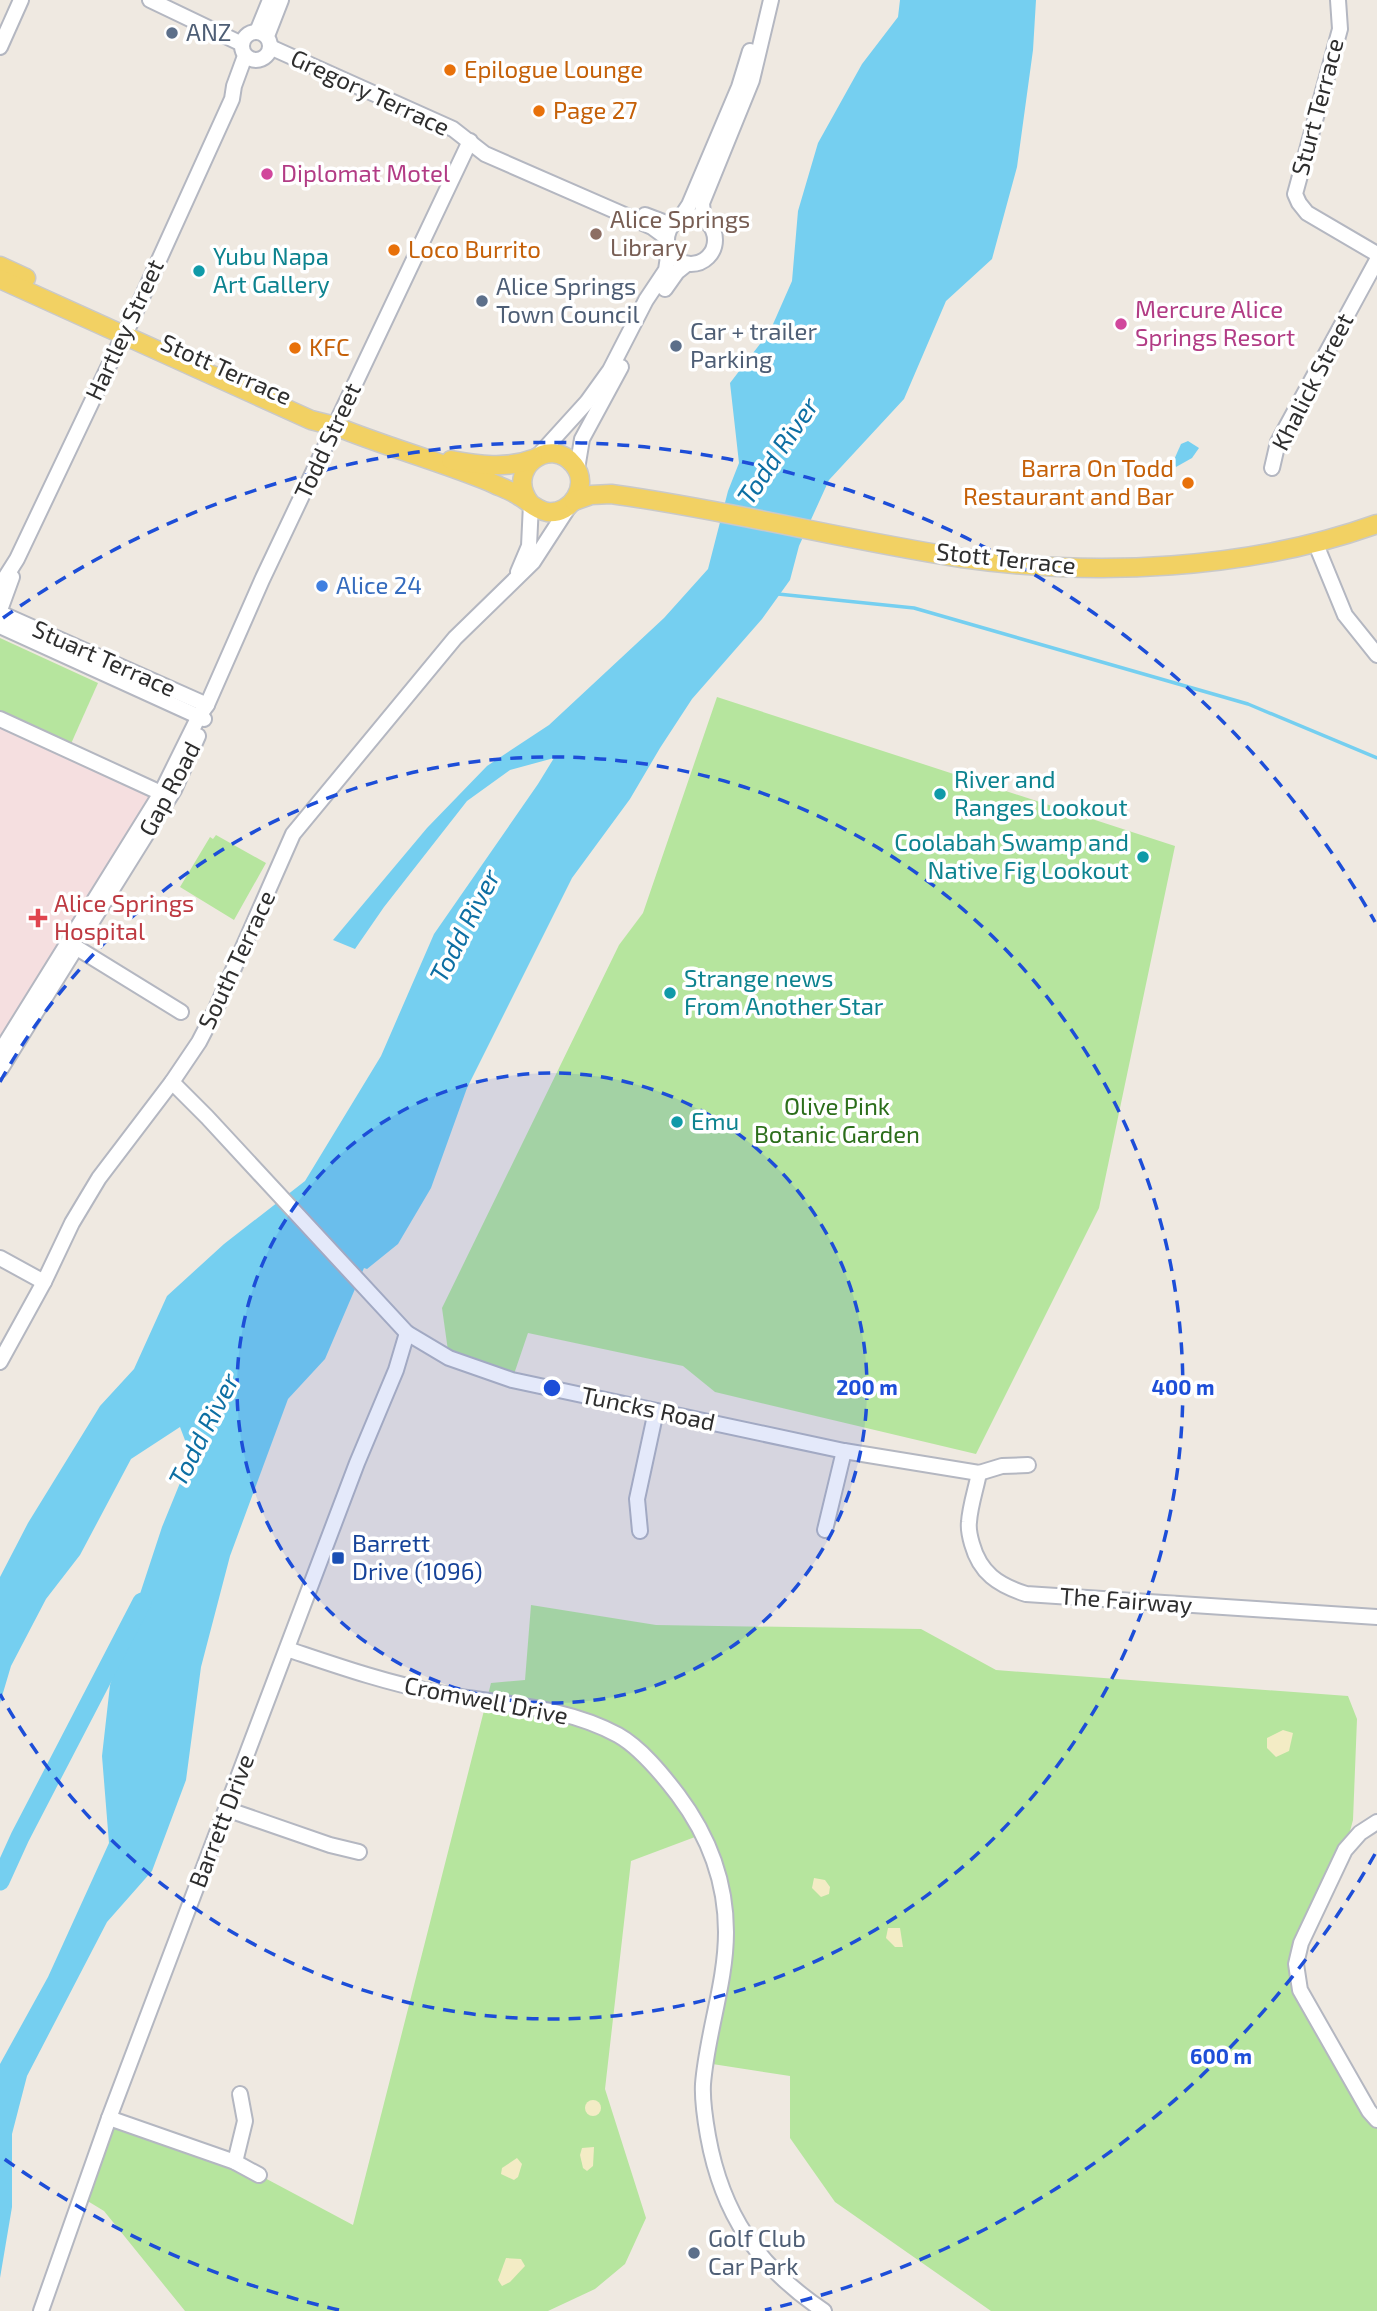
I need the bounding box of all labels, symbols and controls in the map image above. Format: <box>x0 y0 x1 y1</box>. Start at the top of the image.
place label: ANZ <box>186 17 231 46</box>
marker: ANZ <box>164 25 180 41</box>
street label: Sturt Terrace <box>1284 35 1349 178</box>
street label: Gregory Terrace <box>287 42 455 141</box>
place label: Epilogue Lounge <box>464 54 643 83</box>
marker: Epilogue Lounge <box>442 62 458 78</box>
place label: Page 27 <box>553 95 638 124</box>
marker: Page 27 <box>531 103 547 119</box>
place label: Diplomat Motel <box>281 158 450 187</box>
marker: Diplomat Motel <box>259 166 275 182</box>
place label: Alice Springs Library <box>610 204 750 261</box>
marker: Alice Springs Library <box>588 226 604 242</box>
place label: Loco Burrito <box>408 234 541 263</box>
place label: Yubu Napa Art Gallery <box>213 241 330 298</box>
marker: Loco Burrito <box>386 242 402 258</box>
street label: Hartley Street <box>78 254 169 404</box>
marker: Yubu Napa Art Gallery <box>191 263 207 279</box>
place label: Alice Springs Town Council <box>496 271 640 328</box>
marker: Alice Springs Town Council <box>474 293 490 309</box>
place label: Mercure Alice Springs Resort <box>1135 294 1295 351</box>
street label: Khalick Street <box>1265 308 1359 455</box>
place label: Car + trailer Parking <box>690 316 817 373</box>
marker: Mercure Alice Springs Resort <box>1113 316 1129 332</box>
street label: Stott Terrace <box>157 327 297 410</box>
place label: KFC <box>309 332 350 361</box>
marker: Car + trailer Parking <box>668 338 684 354</box>
marker: KFC <box>287 340 303 356</box>
street label: Todd Street <box>287 378 366 503</box>
water label: Todd River <box>730 390 824 510</box>
place label: Barra On Todd Restaurant and Bar <box>963 453 1174 510</box>
marker: Barra On Todd Restaurant and Bar <box>1180 475 1196 491</box>
street label: Stott Terrace <box>935 536 1077 579</box>
place label: Alice 24 <box>336 570 422 599</box>
marker: Alice 24 <box>314 578 330 594</box>
street label: Stuart Terrace <box>28 613 181 702</box>
street label: Gap Road <box>132 736 206 840</box>
place label: River and Ranges Lookout <box>954 764 1128 821</box>
marker: River and Ranges Lookout <box>932 786 948 802</box>
place label: Coolabah Swamp and Native Fig Lookout <box>894 827 1129 884</box>
marker: Coolabah Swamp and Native Fig Lookout <box>1135 849 1151 865</box>
water label: Todd River <box>422 863 506 987</box>
street label: South Terrace <box>191 885 280 1033</box>
place label: Alice Springs Hospital <box>54 888 194 945</box>
marker: Alice Springs Hospital <box>28 908 48 928</box>
place label: Strange news From Another Star <box>684 963 884 1020</box>
marker: Strange news From Another Star <box>662 985 678 1001</box>
park label: Olive Pink Botanic Garden <box>754 1091 920 1148</box>
place label: Emu <box>691 1106 739 1135</box>
marker: Emu <box>669 1114 685 1130</box>
water label: Todd River <box>161 1367 245 1491</box>
text: 200 m <box>836 1374 898 1399</box>
text: 400 m <box>1152 1374 1214 1399</box>
centre of rings <box>540 1376 564 1400</box>
street label: Tuncks Road <box>579 1379 718 1436</box>
place label: Barrett Drive (1096) <box>352 1528 483 1585</box>
marker: Barrett Drive (1096) <box>330 1550 346 1566</box>
street label: The Fairway <box>1059 1580 1194 1619</box>
street label: Cromwell Drive <box>402 1669 571 1730</box>
street label: Barrett Drive <box>182 1750 259 1891</box>
text: 600 m <box>1190 2043 1252 2068</box>
place label: Golf Club Car Park <box>708 2223 806 2280</box>
marker: Golf Club Car Park <box>686 2245 702 2261</box>

